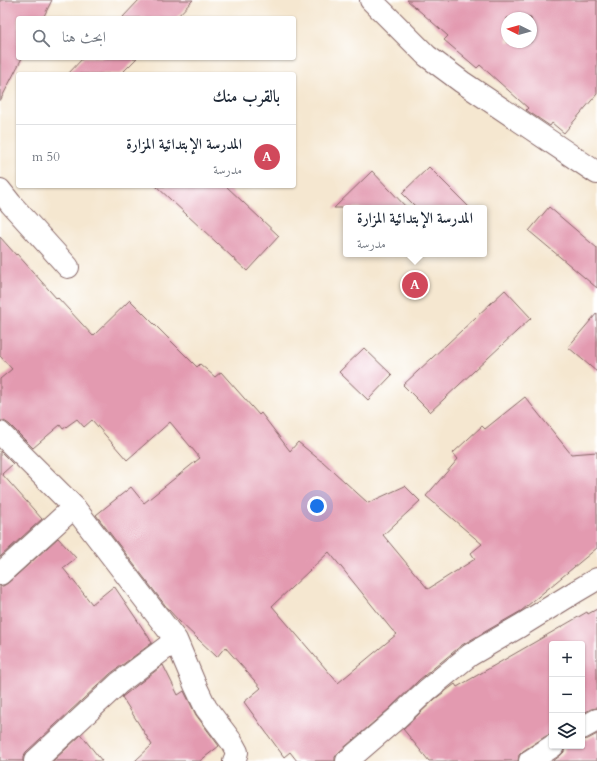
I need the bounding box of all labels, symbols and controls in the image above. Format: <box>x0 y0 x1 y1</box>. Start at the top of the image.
north arrow <box>501 12 537 48</box>
search box <box>16 16 296 60</box>
icon: search <box>30 27 52 49</box>
text: ابحث هنا <box>62 27 106 47</box>
text: بالقرب منك <box>213 85 280 108</box>
text: المدرسة الإبتدائية المزارة <box>126 134 242 154</box>
text: 50 m <box>32 148 60 166</box>
text: A <box>262 148 272 166</box>
text: مدرسة <box>213 161 242 179</box>
popup <box>343 205 487 257</box>
text: المدرسة الإبتدائية المزارة <box>357 208 473 228</box>
text: مدرسة <box>357 235 386 253</box>
pin: A <box>402 270 428 300</box>
your location <box>307 496 327 516</box>
map controls <box>549 641 585 749</box>
button: + <box>549 641 585 677</box>
button: − <box>549 677 585 713</box>
button: layers <box>549 713 585 749</box>

